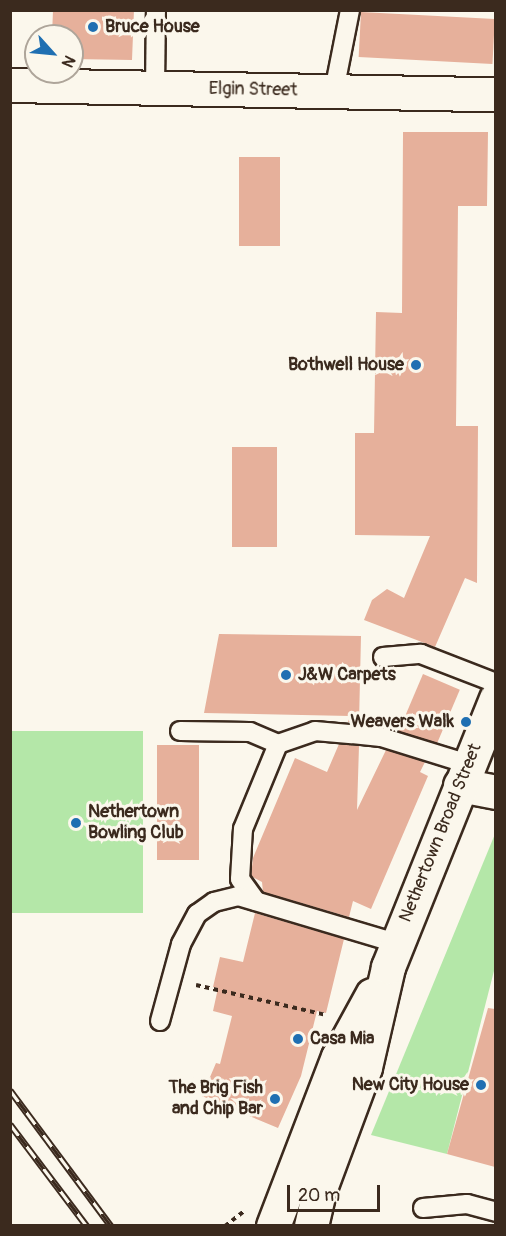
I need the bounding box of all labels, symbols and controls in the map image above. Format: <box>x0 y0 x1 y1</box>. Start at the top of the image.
place label: Bruce House <box>105 16 200 38</box>
marker: Bruce House <box>86 20 100 34</box>
north arrow <box>24 24 84 84</box>
text: N <box>57 52 80 71</box>
street label: Elgin Street <box>209 78 297 102</box>
place label: Bothwell House <box>288 354 404 376</box>
marker: Bothwell House <box>409 358 423 372</box>
place label: J&W Carpets <box>298 664 396 686</box>
marker: J&W Carpets <box>279 668 293 682</box>
place label: Weavers Walk <box>351 711 454 733</box>
marker: Weavers Walk <box>459 715 473 729</box>
street label: Nethertown Broad Street <box>395 740 487 926</box>
place label: Nethertown Bowling Club <box>88 802 184 844</box>
marker: Nethertown Bowling Club <box>69 816 83 830</box>
place label: Casa Mia <box>310 1028 374 1050</box>
marker: Casa Mia <box>291 1032 305 1046</box>
place label: New City House <box>352 1074 469 1096</box>
place label: The Brig Fish and Chip Bar <box>168 1078 263 1120</box>
marker: New City House <box>474 1078 488 1092</box>
marker: The Brig Fish and Chip Bar <box>268 1092 282 1106</box>
scale bar <box>290 1173 383 1211</box>
text: 20 m <box>298 1184 340 1207</box>

